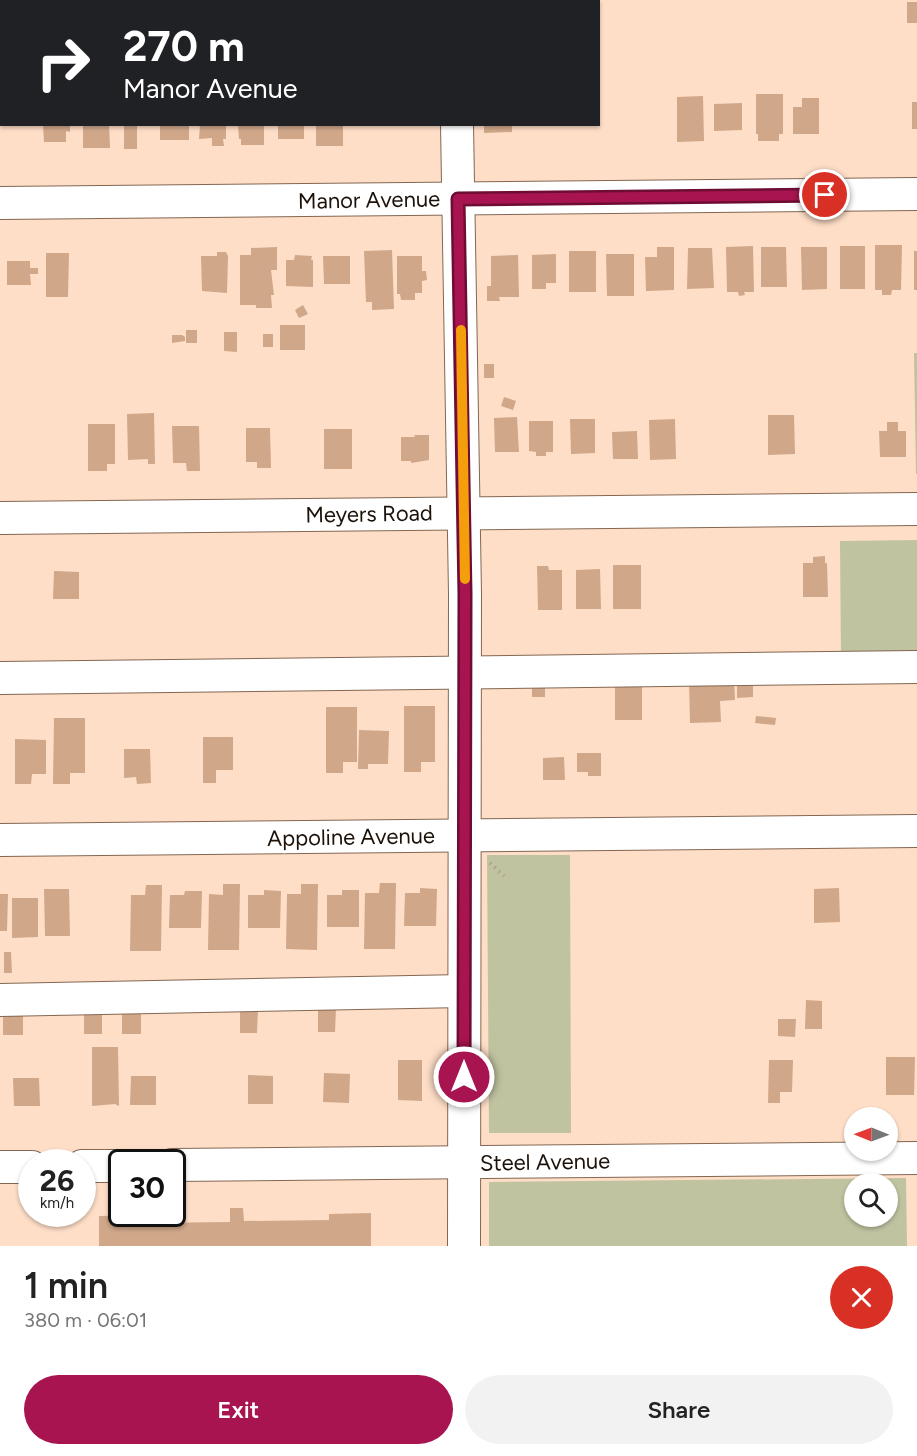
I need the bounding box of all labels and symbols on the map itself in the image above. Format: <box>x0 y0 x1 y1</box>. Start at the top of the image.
pin <box>799 169 850 220</box>
street label: Manor Avenue <box>298 185 440 215</box>
street label: Meyers Road <box>305 499 433 529</box>
street label: Appoline Avenue <box>267 822 435 852</box>
position arrow <box>432 1045 496 1109</box>
north arrow <box>844 1107 898 1161</box>
street label: Steel Avenue <box>480 1147 610 1177</box>
speed limit sign: 30 <box>108 1149 186 1227</box>

